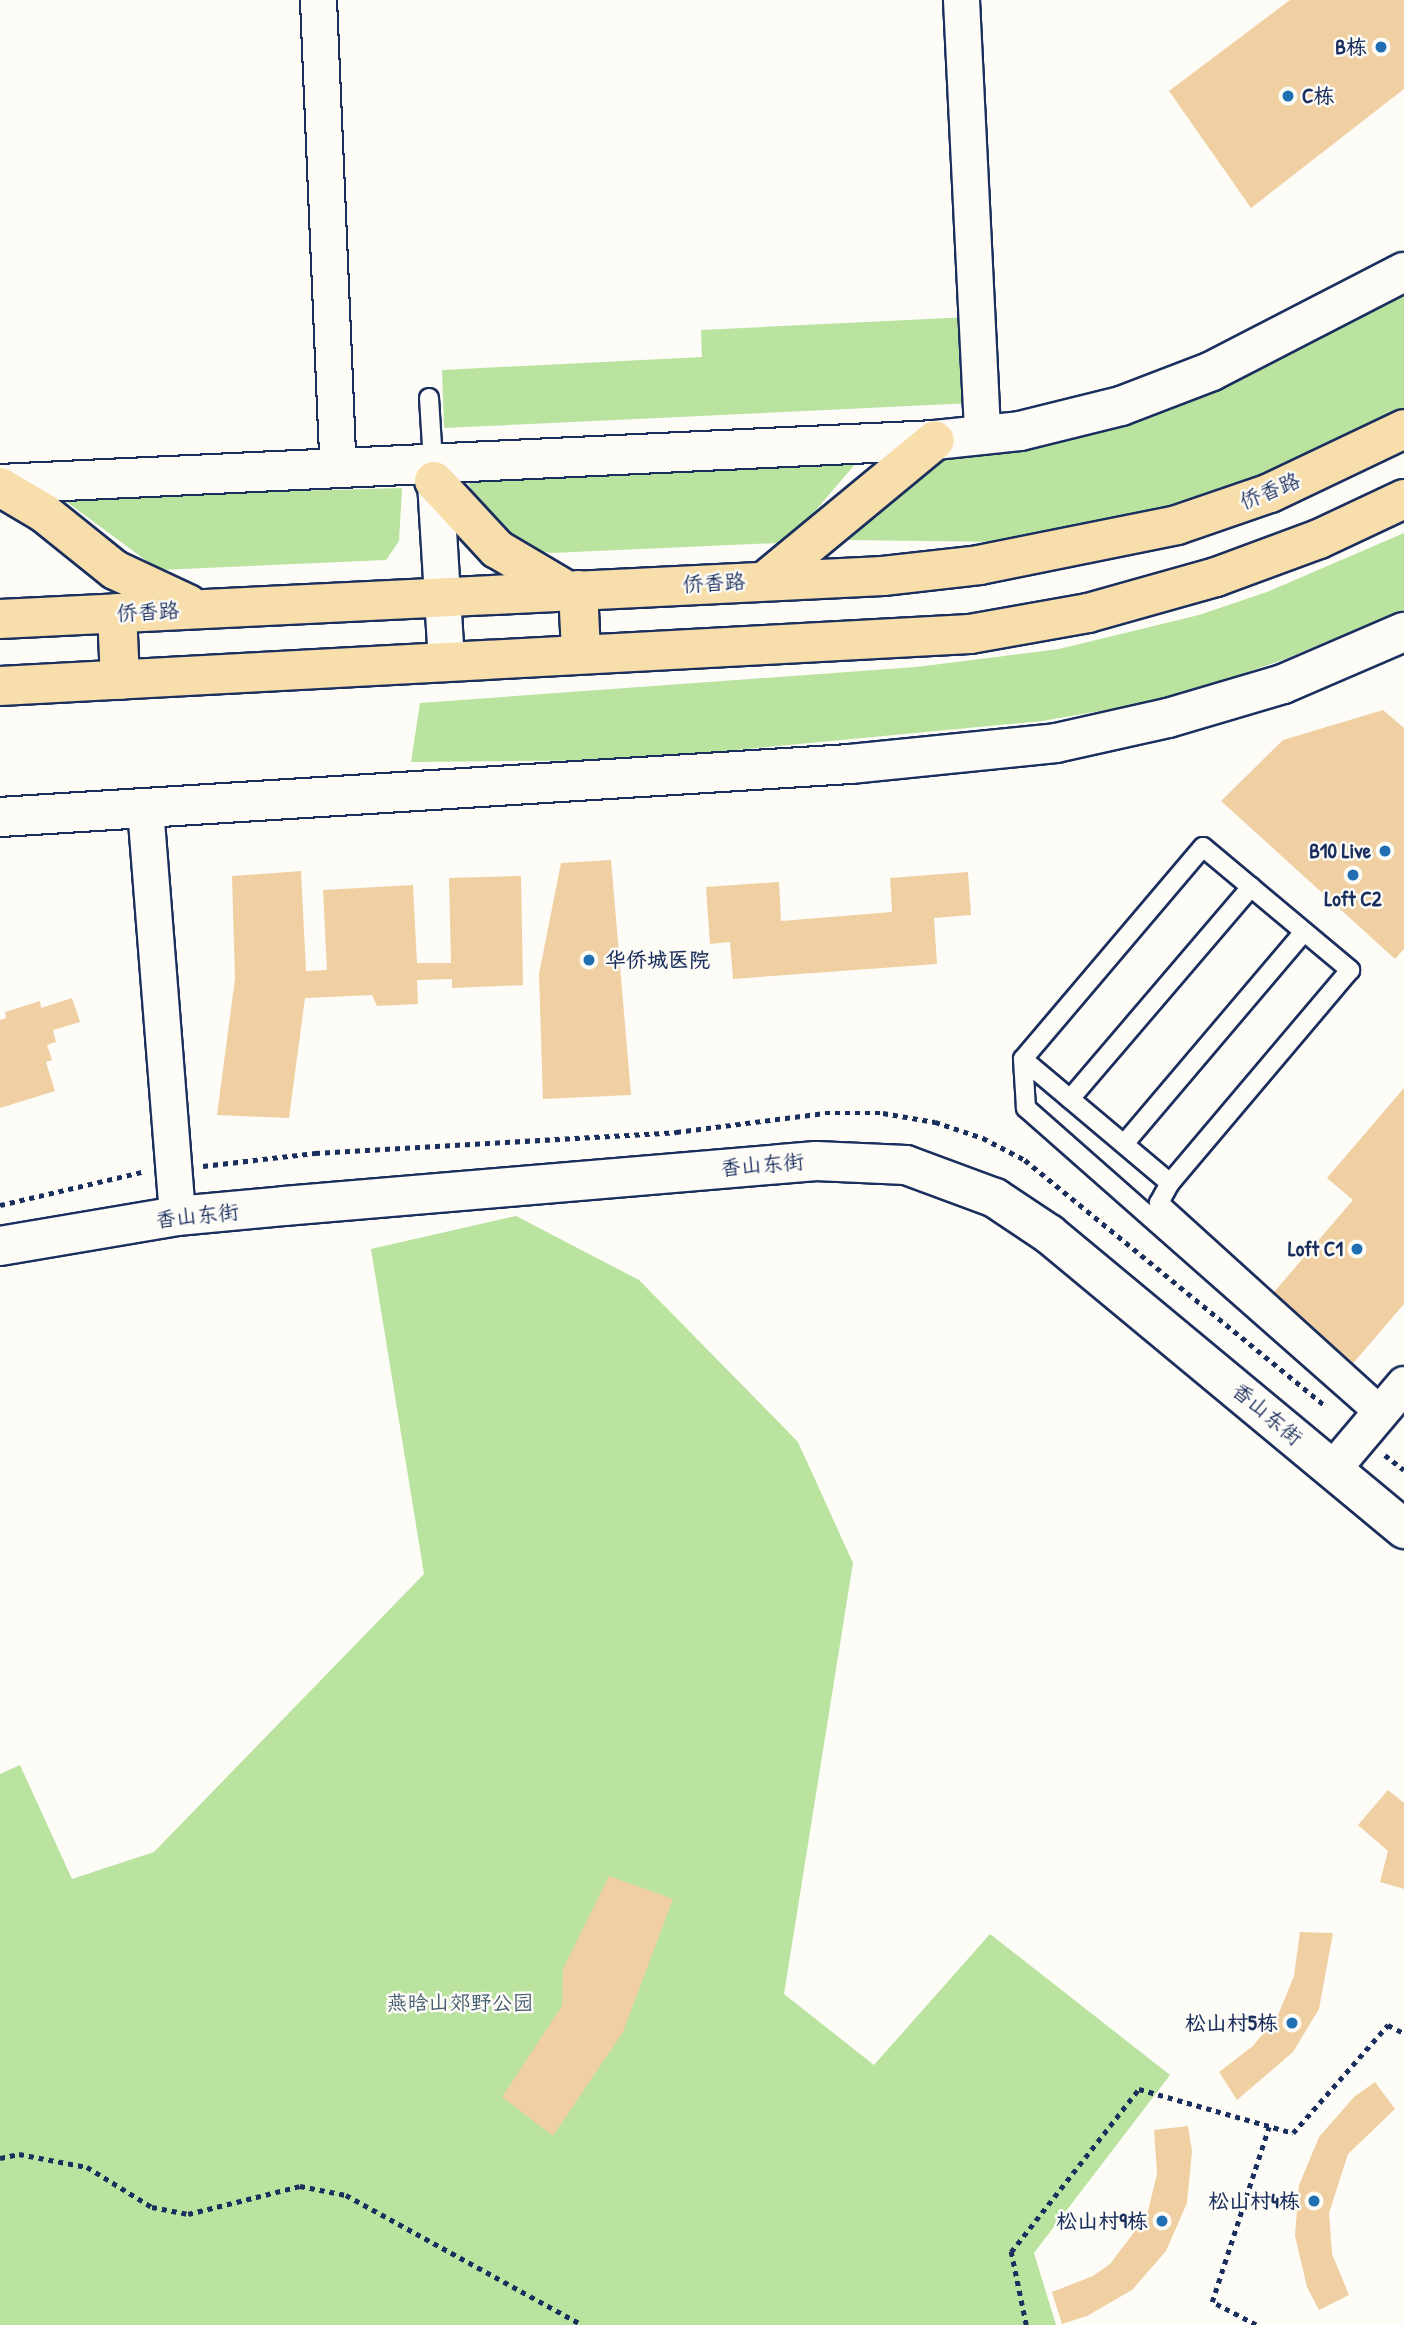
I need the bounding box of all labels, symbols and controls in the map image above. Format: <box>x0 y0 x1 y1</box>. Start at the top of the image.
place label: B栋 <box>1335 34 1367 60</box>
marker: B栋 <box>1373 39 1389 55</box>
place label: C栋 <box>1302 83 1335 109</box>
marker: C栋 <box>1280 88 1296 104</box>
street label: 侨香路 <box>1236 468 1304 514</box>
street label: 侨香路 <box>682 569 746 597</box>
street label: 侨香路 <box>116 598 180 626</box>
place label: B10 Live <box>1309 838 1371 864</box>
marker: B10 Live <box>1377 843 1393 859</box>
marker: Loft C2 <box>1345 867 1361 883</box>
place label: Loft C2 <box>1324 886 1382 912</box>
place label: 华侨城医院 <box>605 947 710 973</box>
marker: 华侨城医院 <box>579 950 599 970</box>
street label: 香山东街 <box>719 1149 805 1181</box>
street label: 香山东街 <box>154 1199 240 1233</box>
place label: Loft C1 <box>1288 1236 1343 1262</box>
marker: Loft C1 <box>1349 1241 1365 1257</box>
street label: 香山东街 <box>1227 1377 1307 1451</box>
park label: 燕晗山郊野公园 <box>387 1990 533 2016</box>
place label: 松山村5栋 <box>1185 2010 1278 2036</box>
marker: 松山村5栋 <box>1284 2015 1300 2031</box>
place label: 松山村4栋 <box>1208 2188 1300 2214</box>
marker: 松山村4栋 <box>1306 2193 1322 2209</box>
place label: 松山村9栋 <box>1056 2208 1148 2234</box>
marker: 松山村9栋 <box>1154 2213 1170 2229</box>

